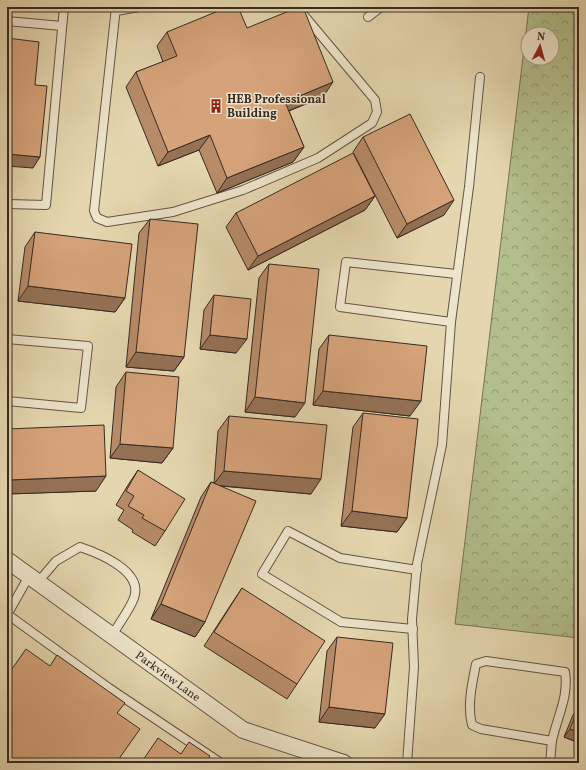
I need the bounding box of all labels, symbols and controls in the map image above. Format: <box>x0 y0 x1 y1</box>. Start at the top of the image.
north arrow <box>520 26 560 66</box>
text: N <box>536 30 546 45</box>
place label: HEB Professional Building <box>227 92 326 122</box>
building icon: HEB Professional Building <box>208 98 224 114</box>
street label: Parkview Lane <box>132 648 203 706</box>

